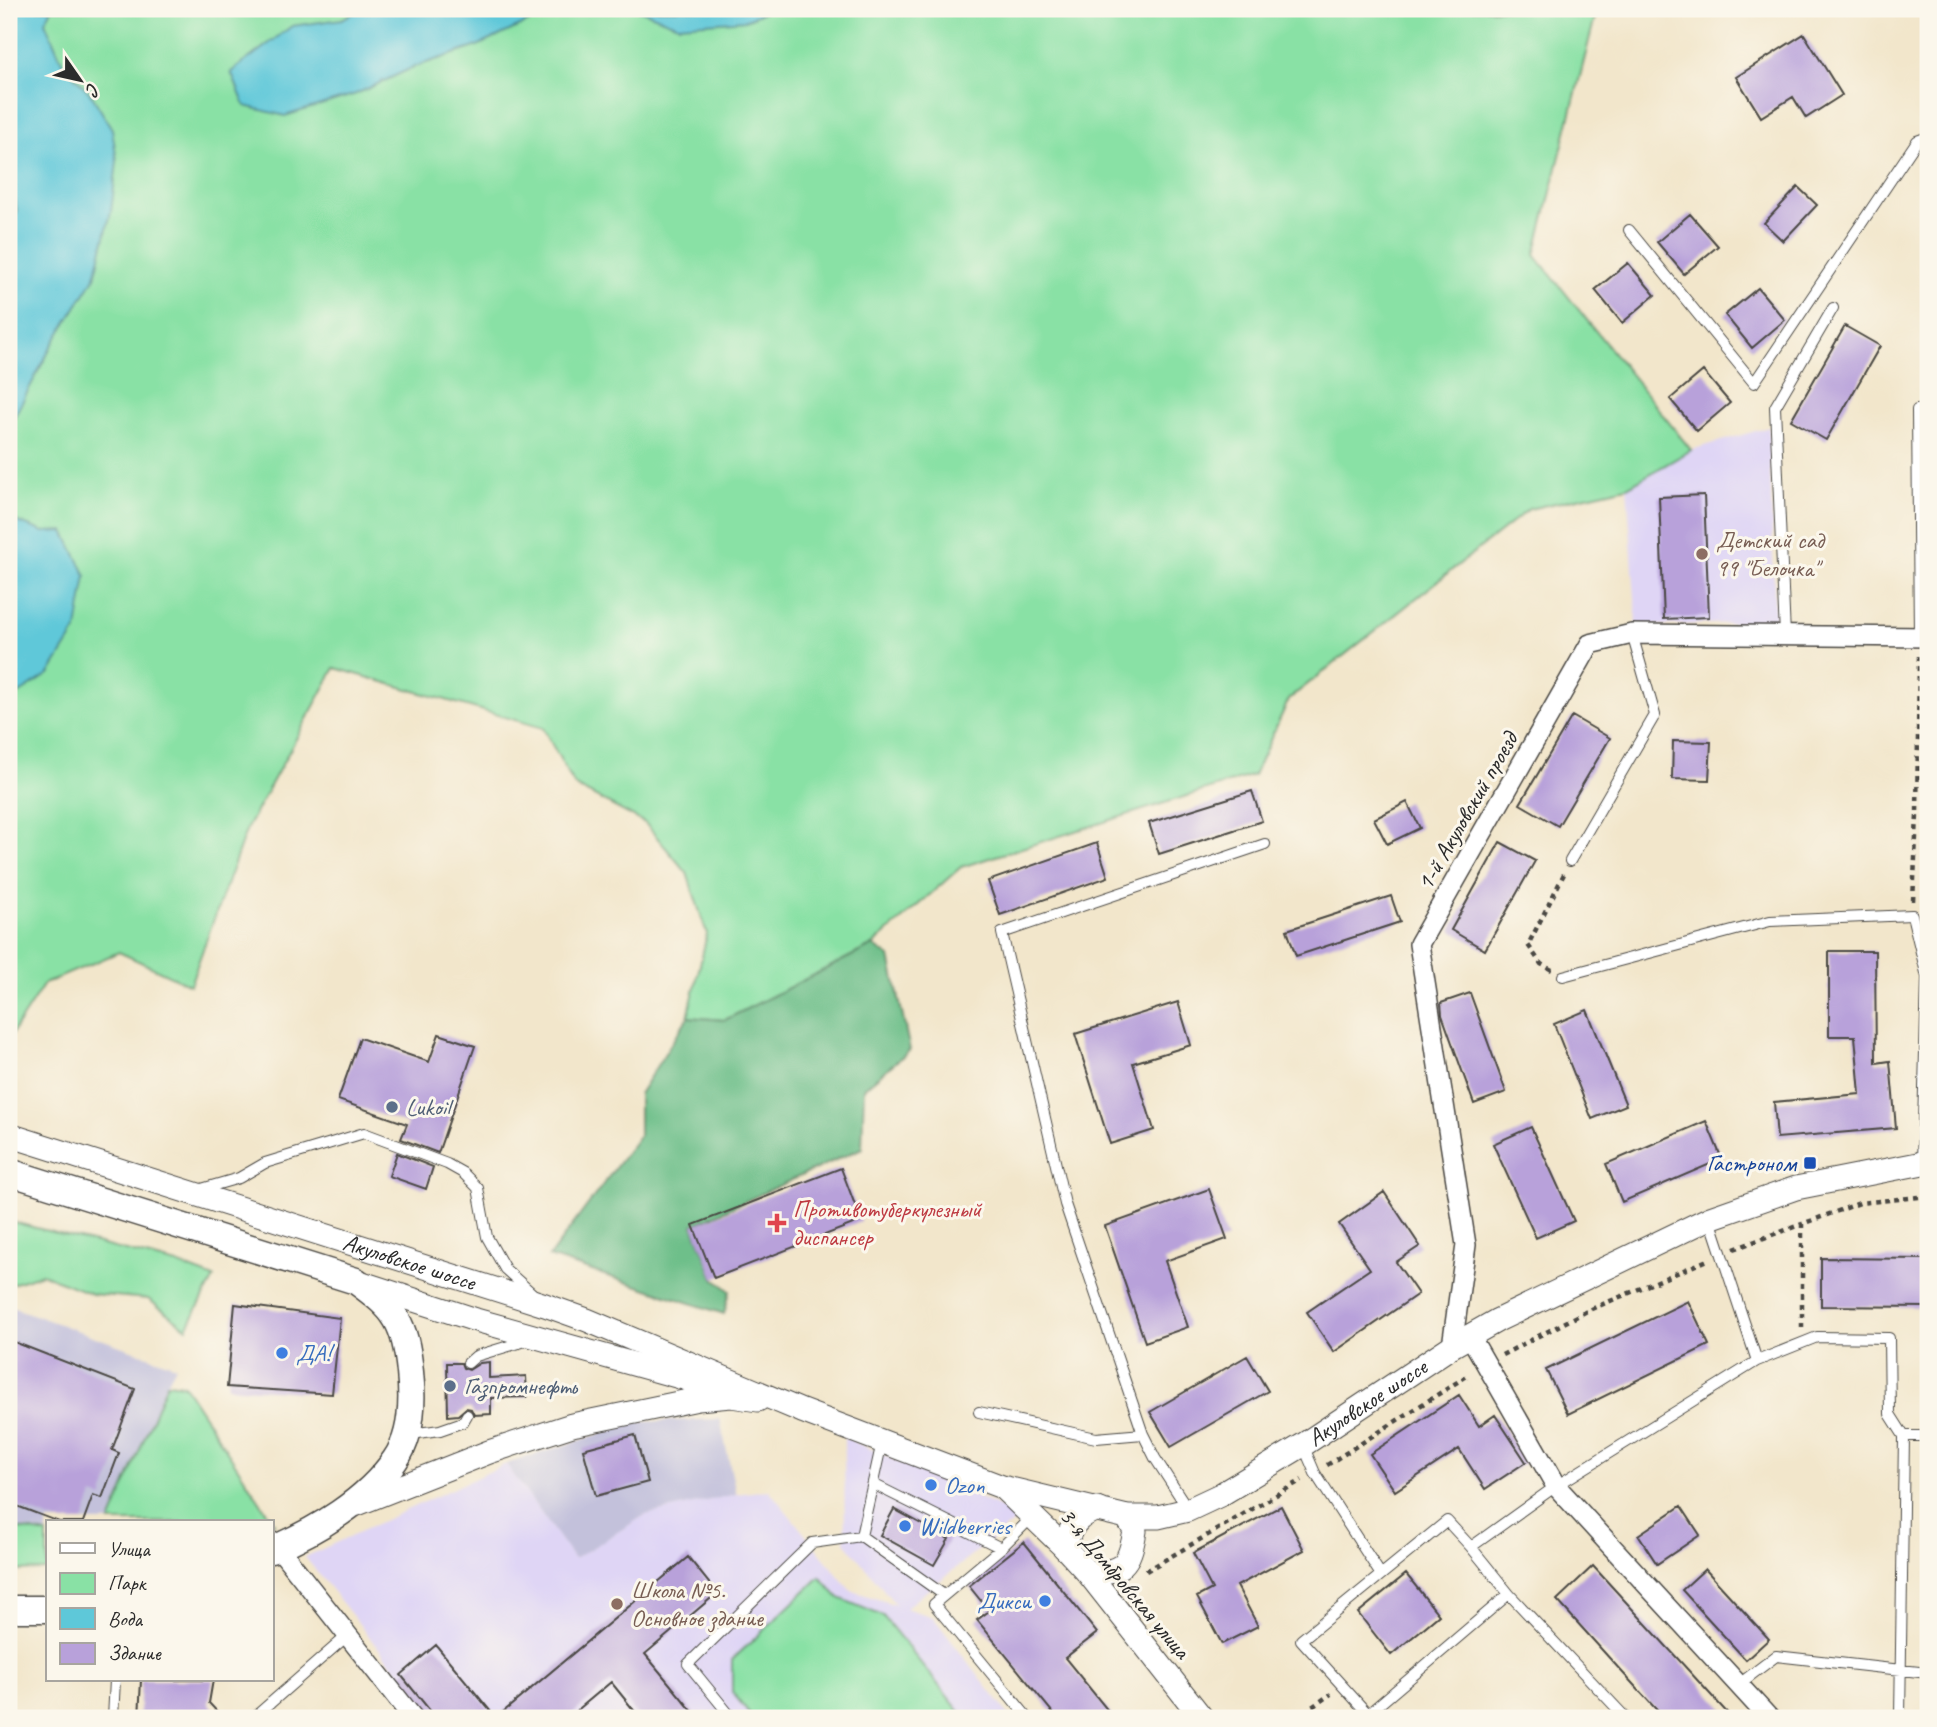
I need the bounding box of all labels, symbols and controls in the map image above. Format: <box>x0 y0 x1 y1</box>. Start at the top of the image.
north arrow <box>46 46 116 116</box>
text: С <box>79 78 106 102</box>
place label: Детский сад 99 "Белочка" <box>1716 525 1826 583</box>
marker: Детский сад 99 "Белочка" <box>1694 546 1710 562</box>
street label: 1-й Акуловский проезд <box>1410 725 1526 895</box>
place label: Lukoil <box>406 1092 454 1122</box>
marker: Lukoil <box>384 1099 400 1115</box>
place label: Гастроном <box>1707 1148 1798 1178</box>
marker: Гастроном <box>1802 1155 1818 1171</box>
place label: Противотуберкулезный диспансер <box>793 1194 983 1252</box>
marker: Противотуберкулезный диспансер <box>767 1213 787 1233</box>
street label: Акуловское шоссе <box>339 1227 481 1298</box>
place label: ДА! <box>296 1338 335 1368</box>
marker: ДА! <box>274 1345 290 1361</box>
street label: Акуловское шоссе <box>1302 1351 1434 1453</box>
place label: Газпромнефть <box>464 1371 578 1402</box>
marker: Газпромнефть <box>442 1378 458 1394</box>
place label: Ozon <box>945 1470 985 1500</box>
marker: Ozon <box>923 1477 939 1493</box>
street label: 3-я Домбровская улица <box>1053 1501 1198 1666</box>
place label: Wildberries <box>919 1511 1013 1541</box>
marker: Wildberries <box>897 1518 913 1534</box>
legend <box>46 1520 273 1682</box>
text: Улица <box>108 1536 151 1562</box>
text: Парк <box>108 1570 148 1596</box>
place label: Школа №5. Основное здание <box>631 1575 765 1633</box>
place label: Дикси <box>977 1586 1032 1616</box>
marker: Дикси <box>1037 1593 1053 1609</box>
marker: Школа №5. Основное здание <box>609 1596 625 1612</box>
text: Вода <box>108 1606 144 1632</box>
text: Здание <box>108 1640 162 1666</box>

